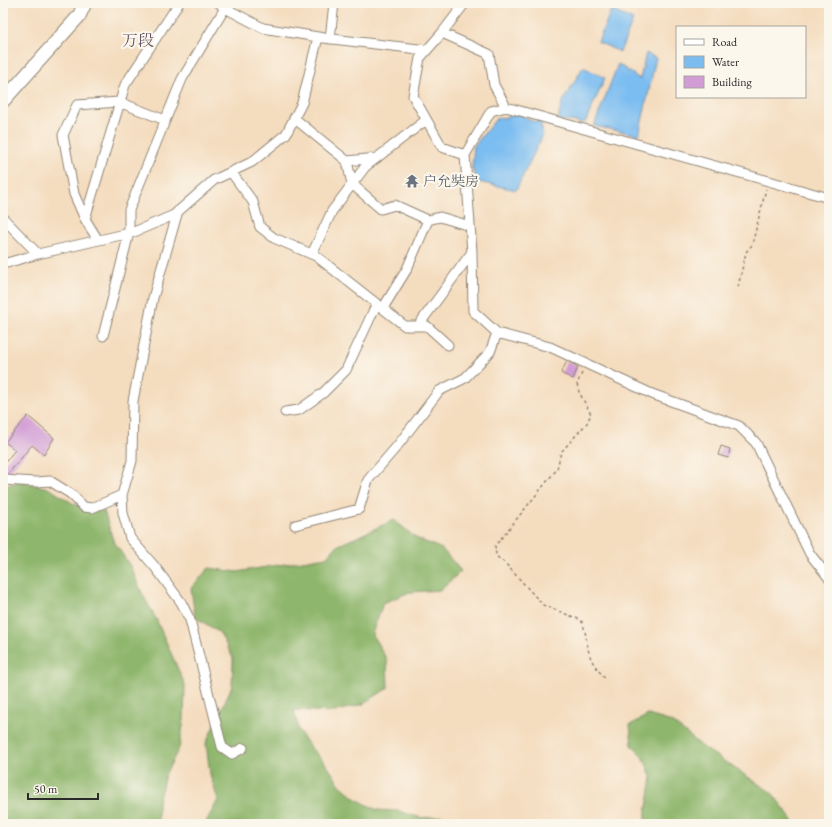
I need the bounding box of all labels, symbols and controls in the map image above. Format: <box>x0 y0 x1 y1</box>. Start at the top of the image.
legend <box>676 26 806 98</box>
district label: 万段 <box>122 30 154 51</box>
text: Road <box>712 34 738 50</box>
text: Water <box>712 54 739 70</box>
text: Building <box>712 74 753 90</box>
place label: 户允奘房 <box>423 172 479 190</box>
temple icon: 户允奘房 <box>404 173 420 189</box>
scale bar <box>28 775 98 801</box>
text: 50 m <box>34 781 58 797</box>

